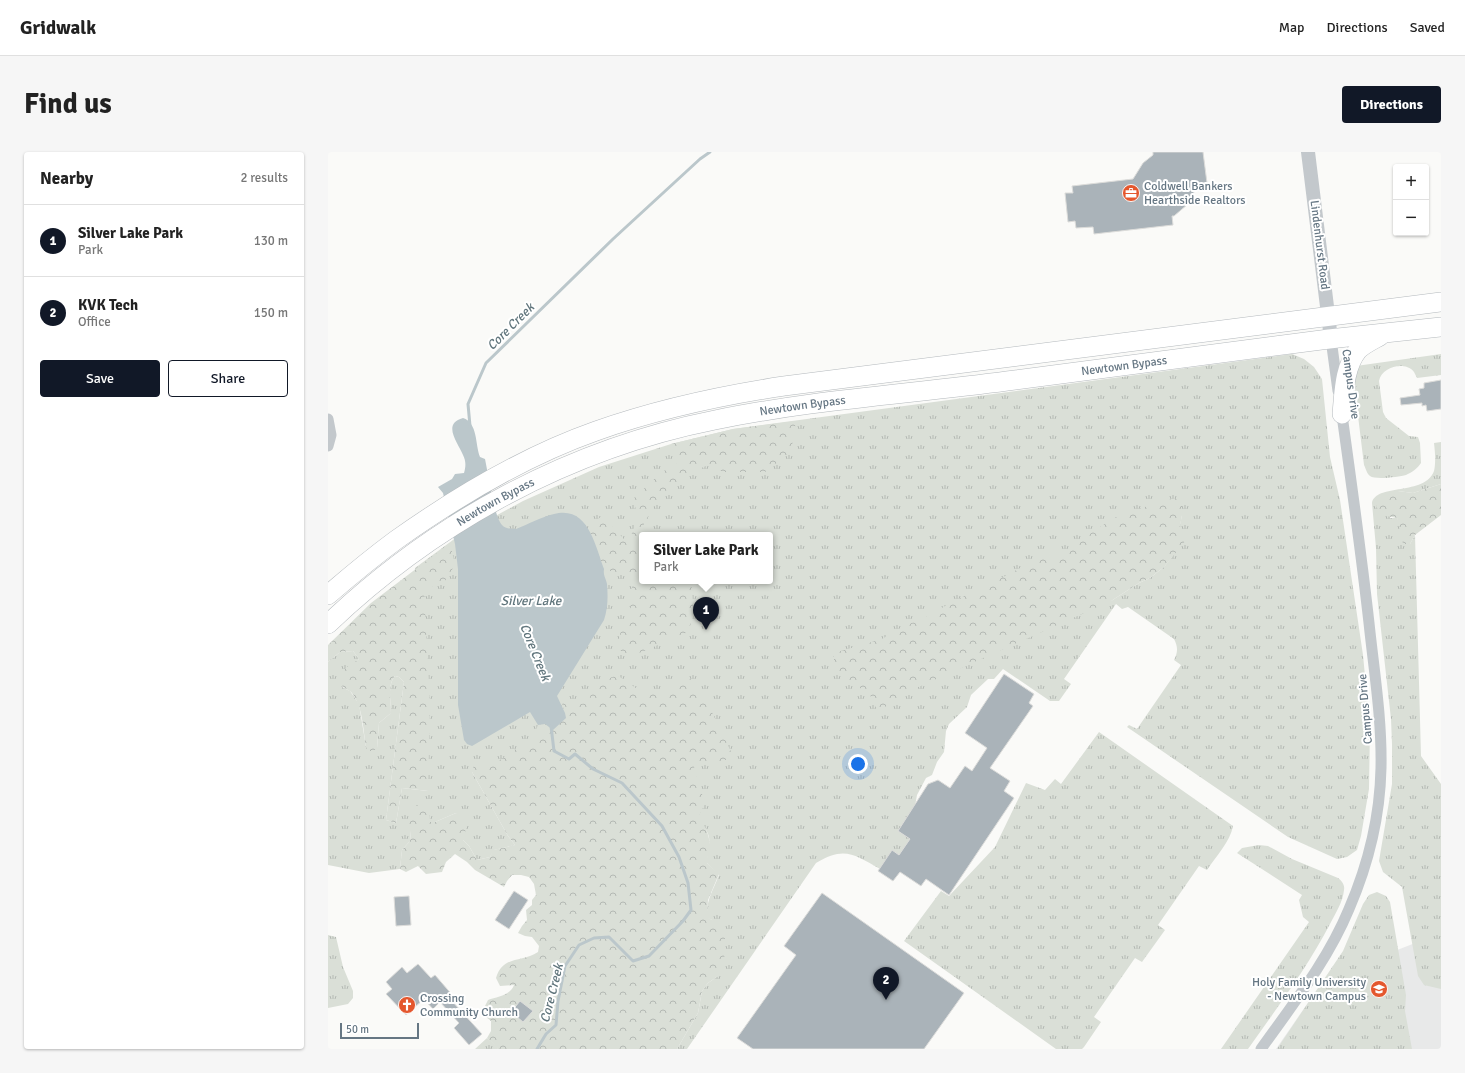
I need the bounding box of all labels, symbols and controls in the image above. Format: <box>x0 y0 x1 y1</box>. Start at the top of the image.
text: Gridwalk <box>20 16 96 40</box>
text: Map <box>1279 19 1305 36</box>
text: Directions <box>1327 19 1388 36</box>
text: Saved <box>1410 19 1445 36</box>
button: Directions <box>1342 86 1441 123</box>
text: Find us <box>24 87 112 121</box>
map controls <box>1393 164 1429 236</box>
button: + <box>1393 164 1429 200</box>
text: Nearby <box>40 168 93 189</box>
text: 2 results <box>240 170 288 186</box>
place label: Coldwell Bankers Hearthside Realtors <box>1144 179 1246 208</box>
office icon: Coldwell Bankers Hearthside Realtors <box>1121 183 1141 203</box>
street label: Lindenhurst Road <box>1307 199 1332 291</box>
button: − <box>1393 200 1429 236</box>
text: Silver Lake Park <box>78 224 183 242</box>
text: 1 <box>49 233 57 249</box>
text: 130 m <box>254 233 288 249</box>
text: Park <box>78 242 103 258</box>
text: KVK Tech <box>78 296 138 314</box>
water label: Core Creek <box>484 299 539 354</box>
text: 2 <box>49 305 57 321</box>
text: 150 m <box>254 305 288 321</box>
text: Office <box>78 314 111 330</box>
street label: Campus Drive <box>1338 348 1363 420</box>
street label: Newtown Bypass <box>1080 353 1168 379</box>
button: Save <box>40 360 160 397</box>
button: Share <box>168 360 288 397</box>
street label: Newtown Bypass <box>758 393 846 420</box>
street label: Newtown Bypass <box>454 475 537 530</box>
popup <box>639 532 773 584</box>
text: Silver Lake Park <box>653 541 759 559</box>
text: Park <box>653 559 678 575</box>
water label: Silver Lake <box>501 593 563 609</box>
pin: 1 <box>693 597 719 630</box>
water label: Core Creek <box>516 621 554 685</box>
street label: Campus Drive <box>1355 673 1376 745</box>
your location <box>848 754 868 774</box>
water label: Core Creek <box>537 961 567 1024</box>
pin: 2 <box>873 967 899 1000</box>
place label: Holy Family University - Newtown Campus <box>1252 975 1366 1004</box>
school or university icon: Holy Family University - Newtown Campus <box>1369 979 1389 999</box>
place label: Crossing Community Church <box>420 991 518 1020</box>
church icon: Crossing Community Church <box>397 995 417 1015</box>
scale bar <box>340 1021 419 1040</box>
text: 50 m <box>346 1023 369 1036</box>

